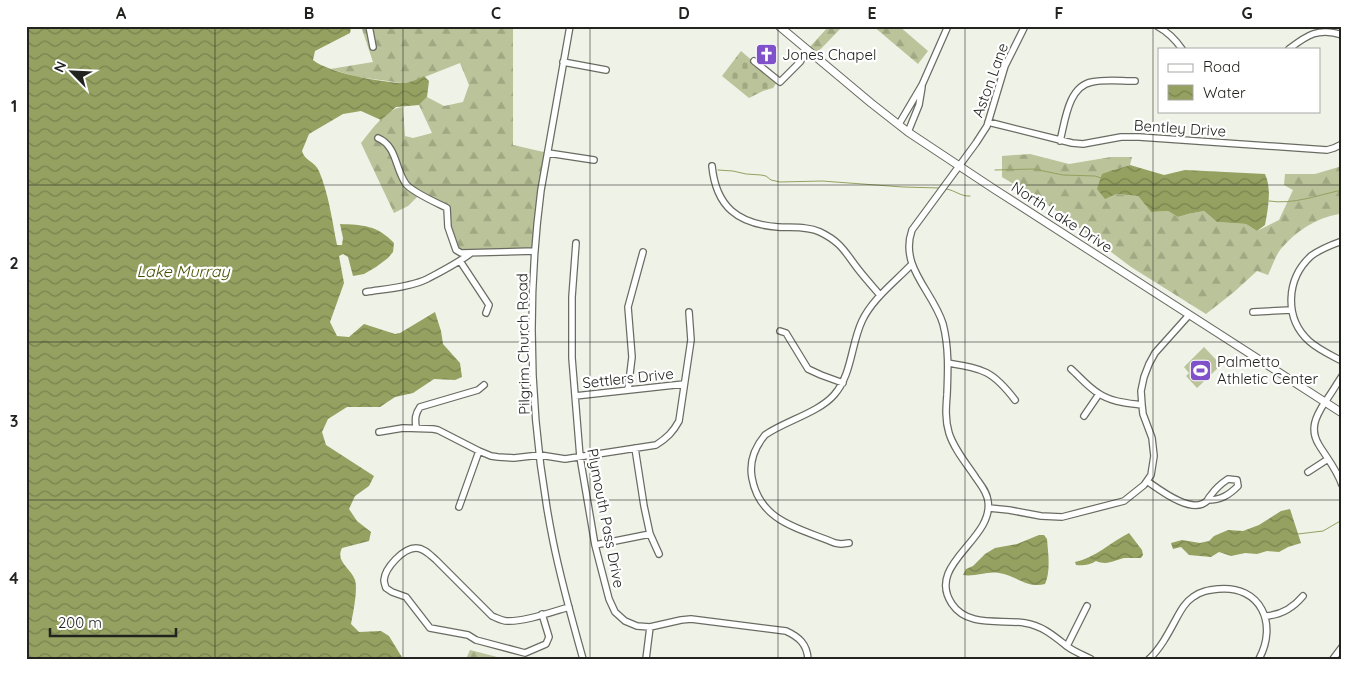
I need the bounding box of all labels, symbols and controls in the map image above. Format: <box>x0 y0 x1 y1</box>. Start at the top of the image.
text: A <box>116 3 127 23</box>
text: B <box>304 3 314 23</box>
text: C <box>491 3 501 23</box>
text: D <box>678 3 690 23</box>
text: E <box>867 3 877 23</box>
text: F <box>1055 3 1064 23</box>
text: G <box>1241 3 1253 23</box>
street label: Aston Lane <box>968 40 1012 120</box>
church icon: Jones Chapel <box>754 42 778 66</box>
place label: Jones Chapel <box>782 45 876 64</box>
north arrow <box>48 48 98 98</box>
legend <box>1158 48 1320 112</box>
text: Road <box>1203 57 1240 76</box>
text: N <box>50 58 70 75</box>
text: Water <box>1203 83 1246 102</box>
text: 1 <box>11 96 17 116</box>
street label: Bentley Drive <box>1133 115 1227 141</box>
street label: North Lake Drive <box>1008 177 1116 257</box>
text: 2 <box>9 253 19 273</box>
water label: Lake Murray <box>136 261 230 281</box>
street label: Pilgrim Church Road <box>512 273 534 415</box>
place label: Palmetto Athletic Center <box>1217 352 1319 388</box>
sports icon: Palmetto Athletic Center <box>1189 358 1213 382</box>
street label: Settlers Drive <box>581 364 675 392</box>
text: 3 <box>10 411 18 431</box>
street label: Plymouth Pass Drive <box>583 447 629 589</box>
text: 4 <box>9 568 19 588</box>
scale bar <box>50 605 176 637</box>
text: 200 m <box>58 613 102 632</box>

